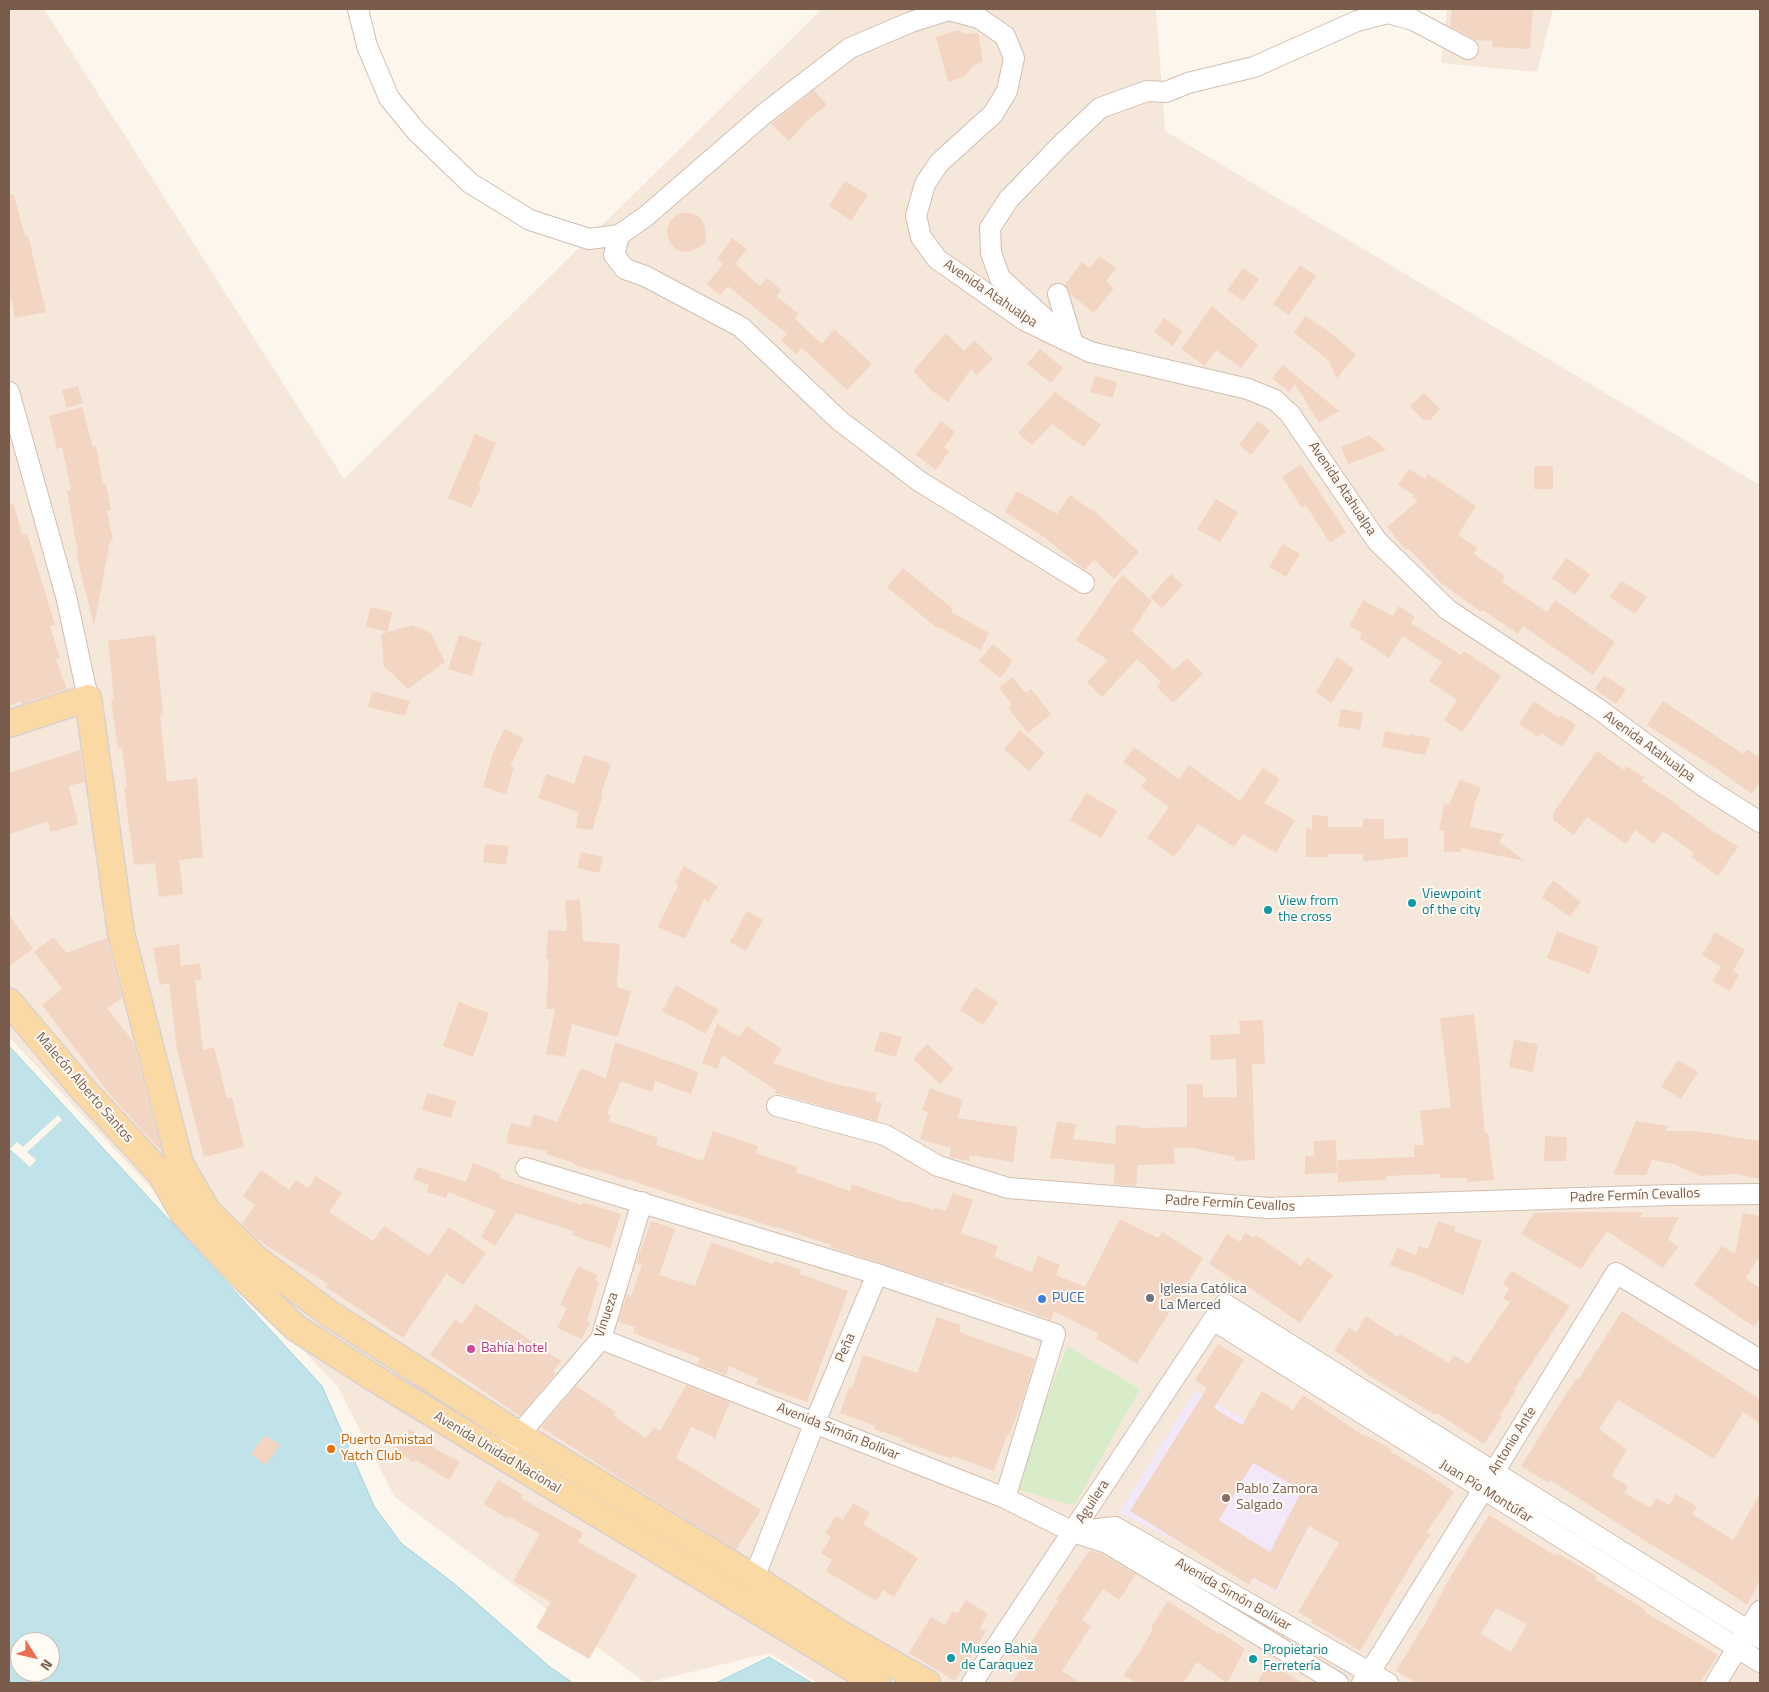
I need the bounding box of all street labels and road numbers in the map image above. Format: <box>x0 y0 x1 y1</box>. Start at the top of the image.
street label: Avenida Atahualpa <box>940 256 1040 332</box>
street label: Avenida Atahualpa <box>1304 439 1380 539</box>
street label: Avenida Atahualpa <box>1600 708 1698 786</box>
street label: Malecón Alberto Santos <box>32 1030 136 1146</box>
street label: Padre Fermín Cevallos <box>1570 1185 1700 1207</box>
street label: Padre Fermín Cevallos <box>1164 1192 1296 1216</box>
street label: Vinueza <box>591 1290 623 1340</box>
street label: Peña <box>832 1331 860 1365</box>
street label: Avenida Simón Bolívar <box>774 1400 902 1464</box>
street label: Antonio Ante <box>1485 1404 1541 1478</box>
street label: Avenida Unidad Nacional <box>430 1408 564 1498</box>
street label: Juan Pío Montúfar <box>1436 1457 1536 1527</box>
street label: Aguilera <box>1073 1477 1113 1527</box>
street label: Avenida Simón Bolívar <box>1172 1555 1294 1635</box>

